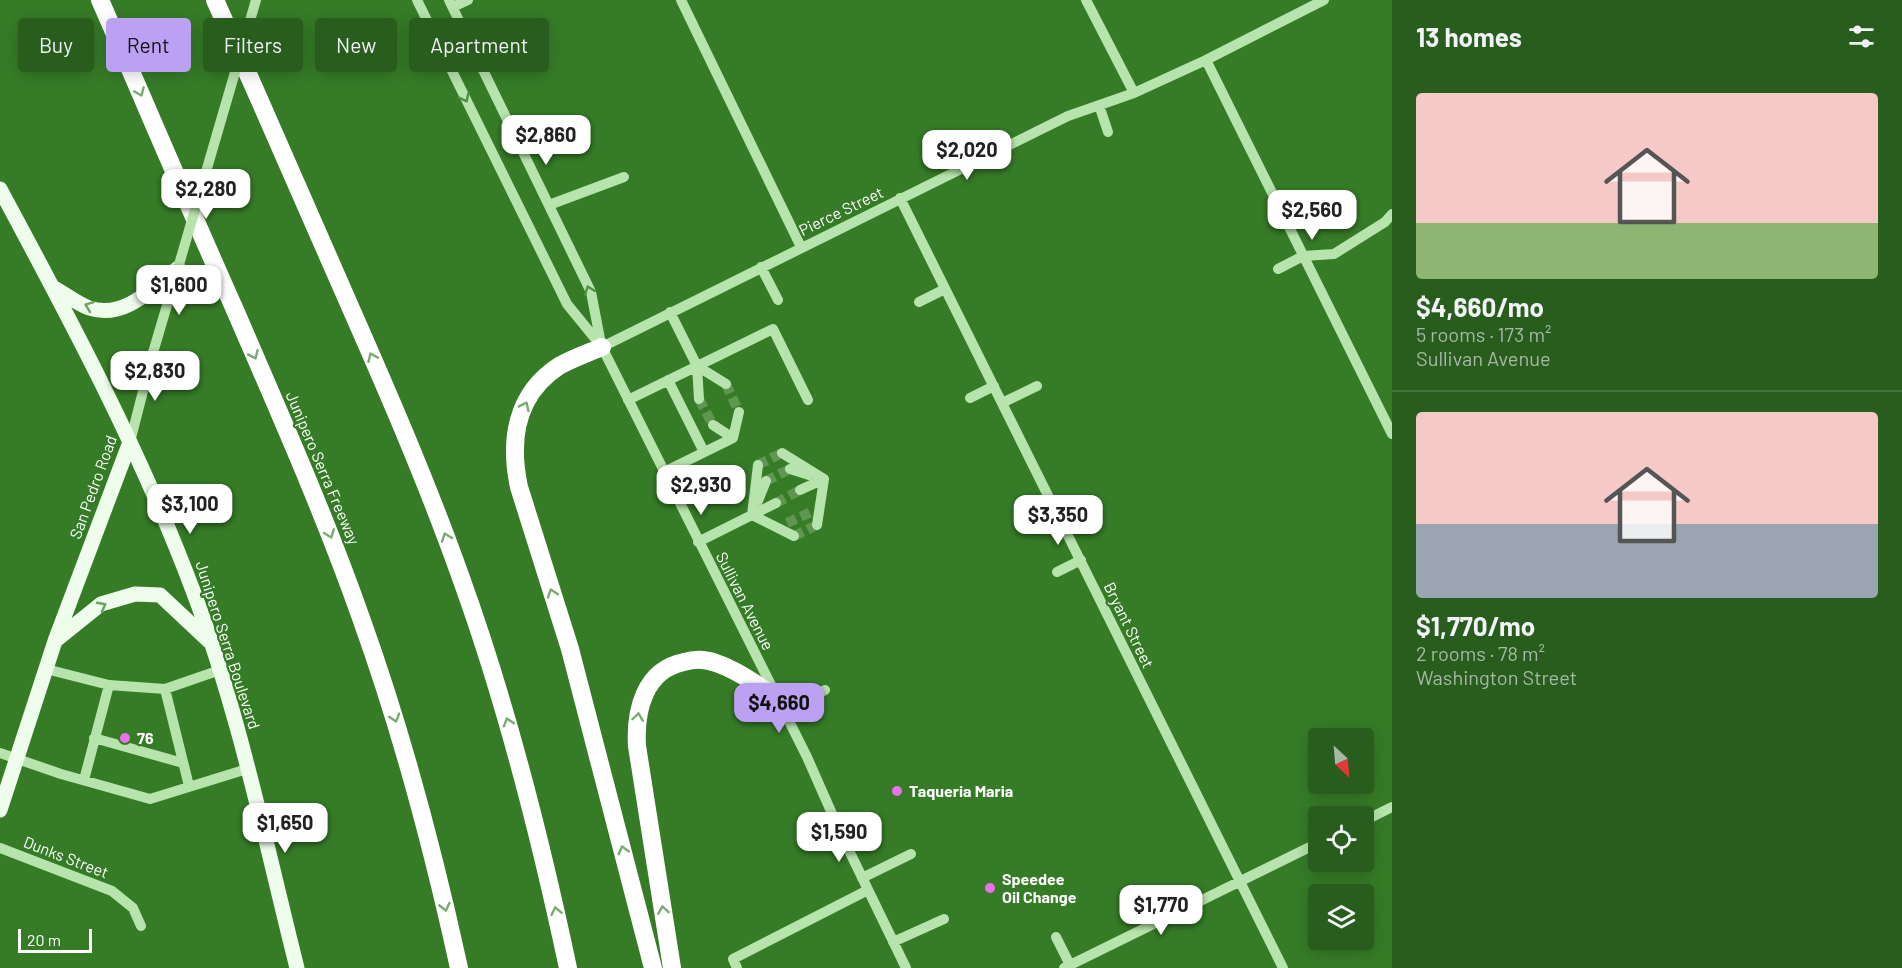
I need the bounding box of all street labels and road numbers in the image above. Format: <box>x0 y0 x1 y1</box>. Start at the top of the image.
street label: Pierce Street <box>795 182 886 239</box>
street label: Junipero Serra Freeway <box>283 388 365 548</box>
street label: San Pedro Road <box>65 432 120 541</box>
street label: Sullivan Avenue <box>713 549 778 653</box>
street label: Junipero Serra Boulevard <box>192 558 265 731</box>
street label: Bryant Street <box>1101 579 1158 671</box>
street label: Dunks Street <box>21 832 111 881</box>

